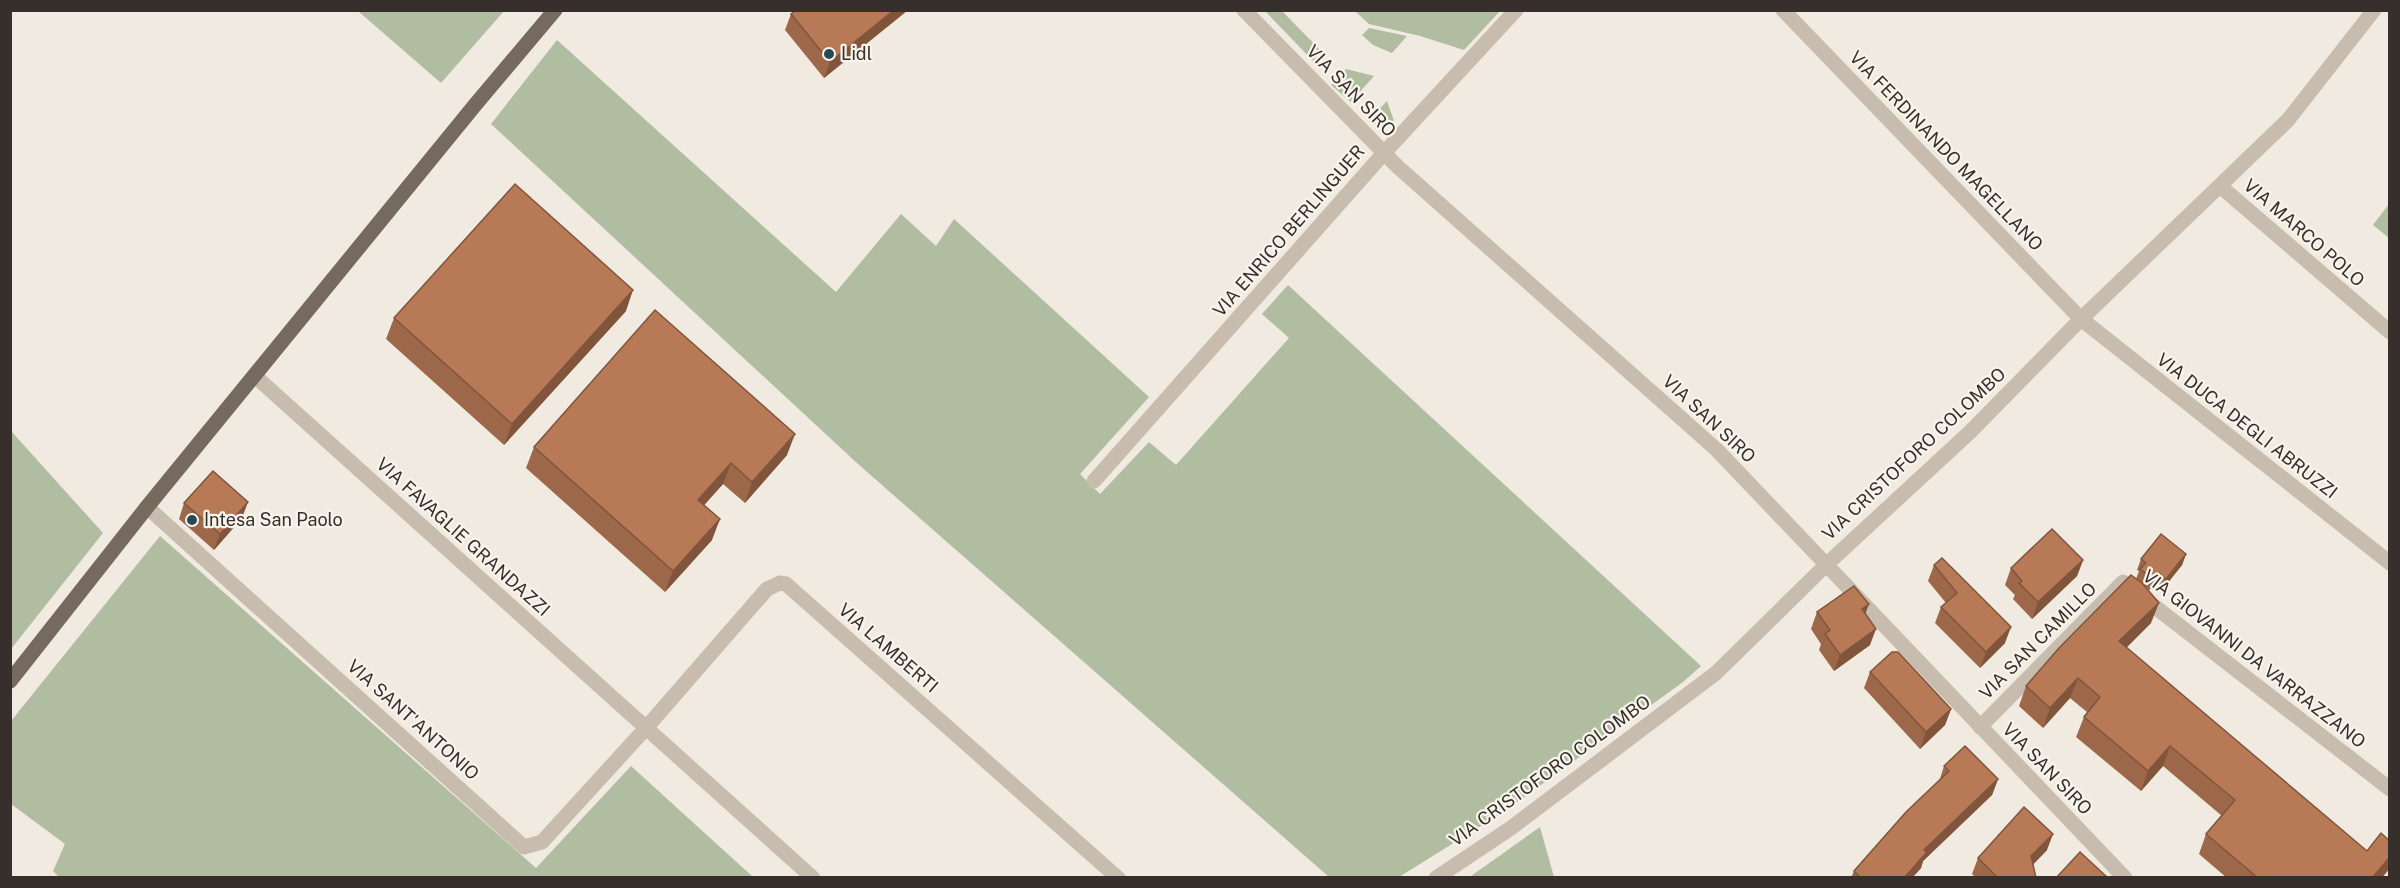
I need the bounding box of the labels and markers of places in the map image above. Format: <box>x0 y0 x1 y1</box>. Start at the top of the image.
place label: Lidl <box>841 43 872 64</box>
marker: Lidl <box>822 47 836 61</box>
place label: Intesa San Paolo <box>204 509 343 530</box>
marker: Intesa San Paolo <box>185 513 199 527</box>

